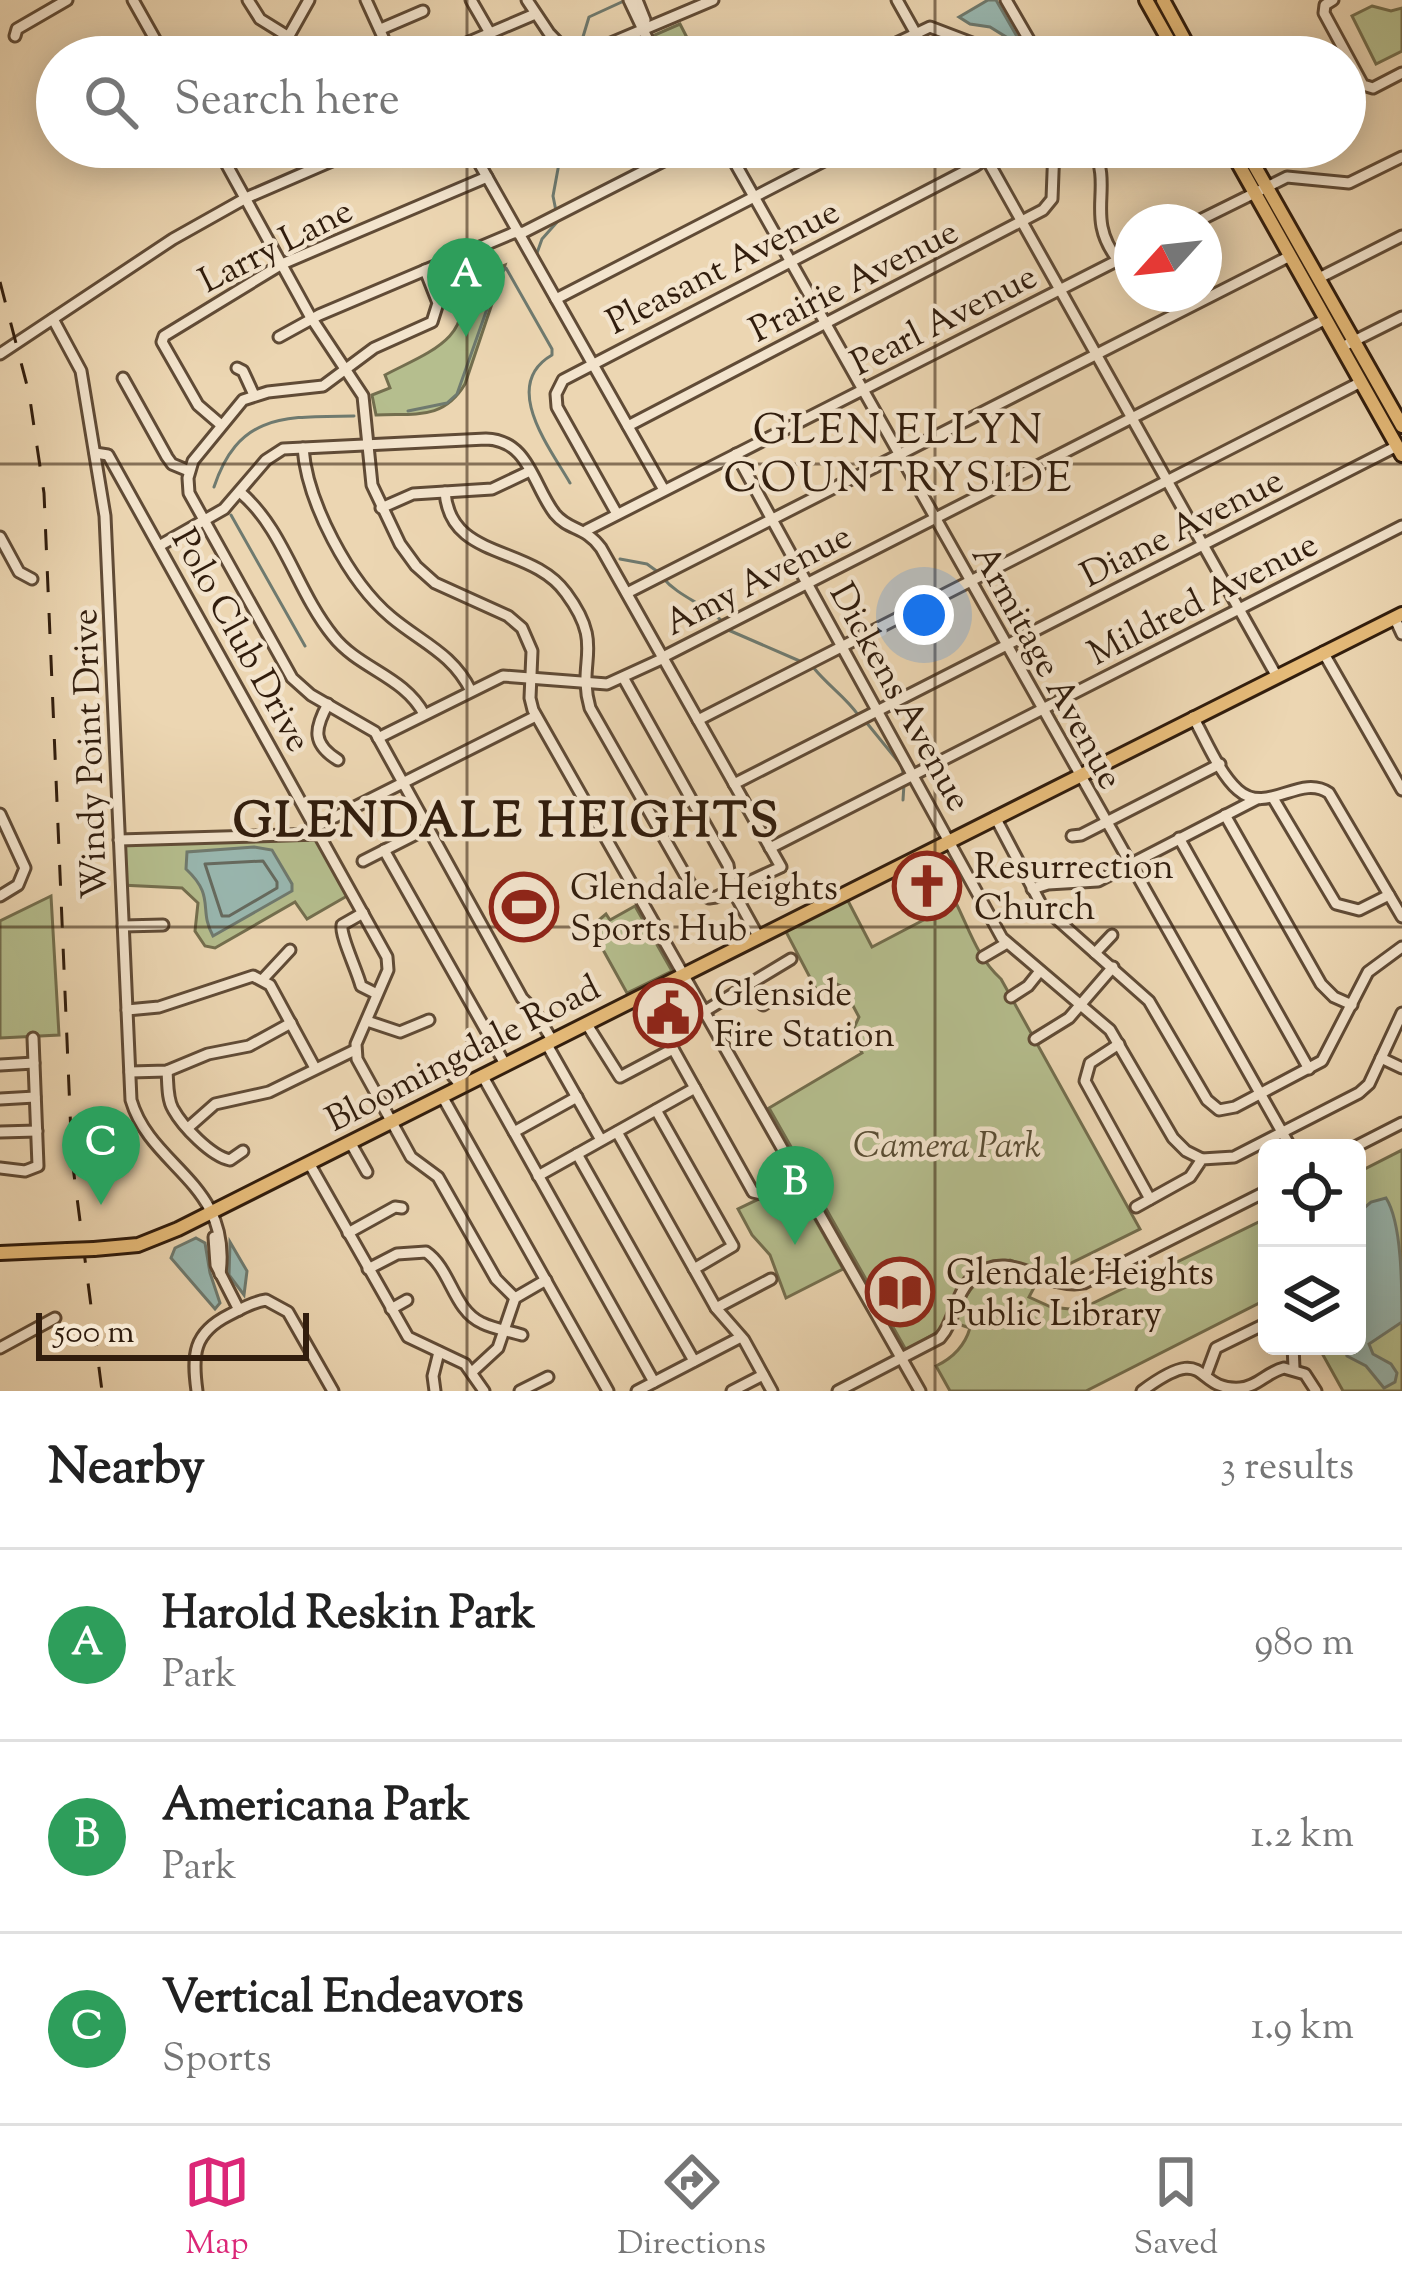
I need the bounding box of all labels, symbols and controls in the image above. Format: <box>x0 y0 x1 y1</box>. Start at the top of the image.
search box <box>36 36 1366 168</box>
icon: search <box>78 69 144 135</box>
text: Search here <box>174 70 400 135</box>
street label: Larry Lane <box>191 187 363 309</box>
street label: Pleasant Avenue <box>598 187 849 350</box>
north arrow <box>1114 204 1222 312</box>
street label: Prairie Avenue <box>741 208 968 358</box>
pin: A <box>427 238 505 337</box>
street label: Pearl Avenue <box>843 252 1047 391</box>
district label: GLEN ELLYN COUNTRYSIDE <box>724 403 1074 511</box>
street label: Diane Avenue <box>1073 456 1293 603</box>
street label: Amy Avenue <box>656 512 861 651</box>
street label: Polo Club Drive <box>157 520 322 762</box>
street label: Mildred Avenue <box>1080 520 1328 681</box>
street label: Armitage Avenue <box>957 536 1134 800</box>
street label: Dickens Avenue <box>814 574 983 822</box>
your location <box>894 585 954 645</box>
street label: Windy Point Drive <box>61 608 123 900</box>
district label: GLENDALE HEIGHTS <box>233 790 781 859</box>
place label: Resurrection Church <box>974 843 1174 936</box>
church icon: Resurrection Church <box>892 851 962 921</box>
place label: Glendale Heights Sports Hub <box>570 864 838 957</box>
sports icon: Glendale Heights Sports Hub <box>489 872 559 942</box>
street label: Bloomingdale Road <box>318 964 610 1147</box>
place label: Glenside Fire Station <box>714 970 895 1063</box>
public building icon: Glenside Fire Station <box>633 978 703 1048</box>
pin: C <box>62 1106 140 1205</box>
park label: Camera Park <box>853 1122 1041 1174</box>
map controls <box>1258 1139 1366 1355</box>
button: locate <box>1258 1139 1366 1247</box>
pin: B <box>756 1146 834 1245</box>
button: layers <box>1258 1247 1366 1355</box>
place label: Glendale Heights Public Library <box>946 1249 1214 1342</box>
library icon: Glendale Heights Public Library <box>865 1257 935 1327</box>
scale bar <box>36 1307 309 1360</box>
text: 500 m <box>54 1310 135 1358</box>
text: Nearby <box>48 1433 205 1506</box>
text: 3 results <box>1220 1441 1354 1497</box>
text: Harold Reskin Park <box>162 1584 535 1649</box>
text: A <box>71 1617 103 1673</box>
text: 980 m <box>1254 1617 1354 1673</box>
text: Park <box>162 1649 237 1705</box>
text: Americana Park <box>162 1776 470 1841</box>
text: B <box>75 1809 99 1865</box>
text: 1.2 km <box>1251 1809 1354 1865</box>
text: Park <box>162 1841 237 1897</box>
text: Vertical Endeavors <box>162 1968 524 2033</box>
text: C <box>71 2001 103 2057</box>
text: 1.9 km <box>1251 2001 1354 2057</box>
text: Sports <box>162 2033 272 2089</box>
tab: Map <box>184 2149 250 2269</box>
tab: Directions <box>617 2149 766 2269</box>
tab: Saved <box>1134 2149 1218 2269</box>

